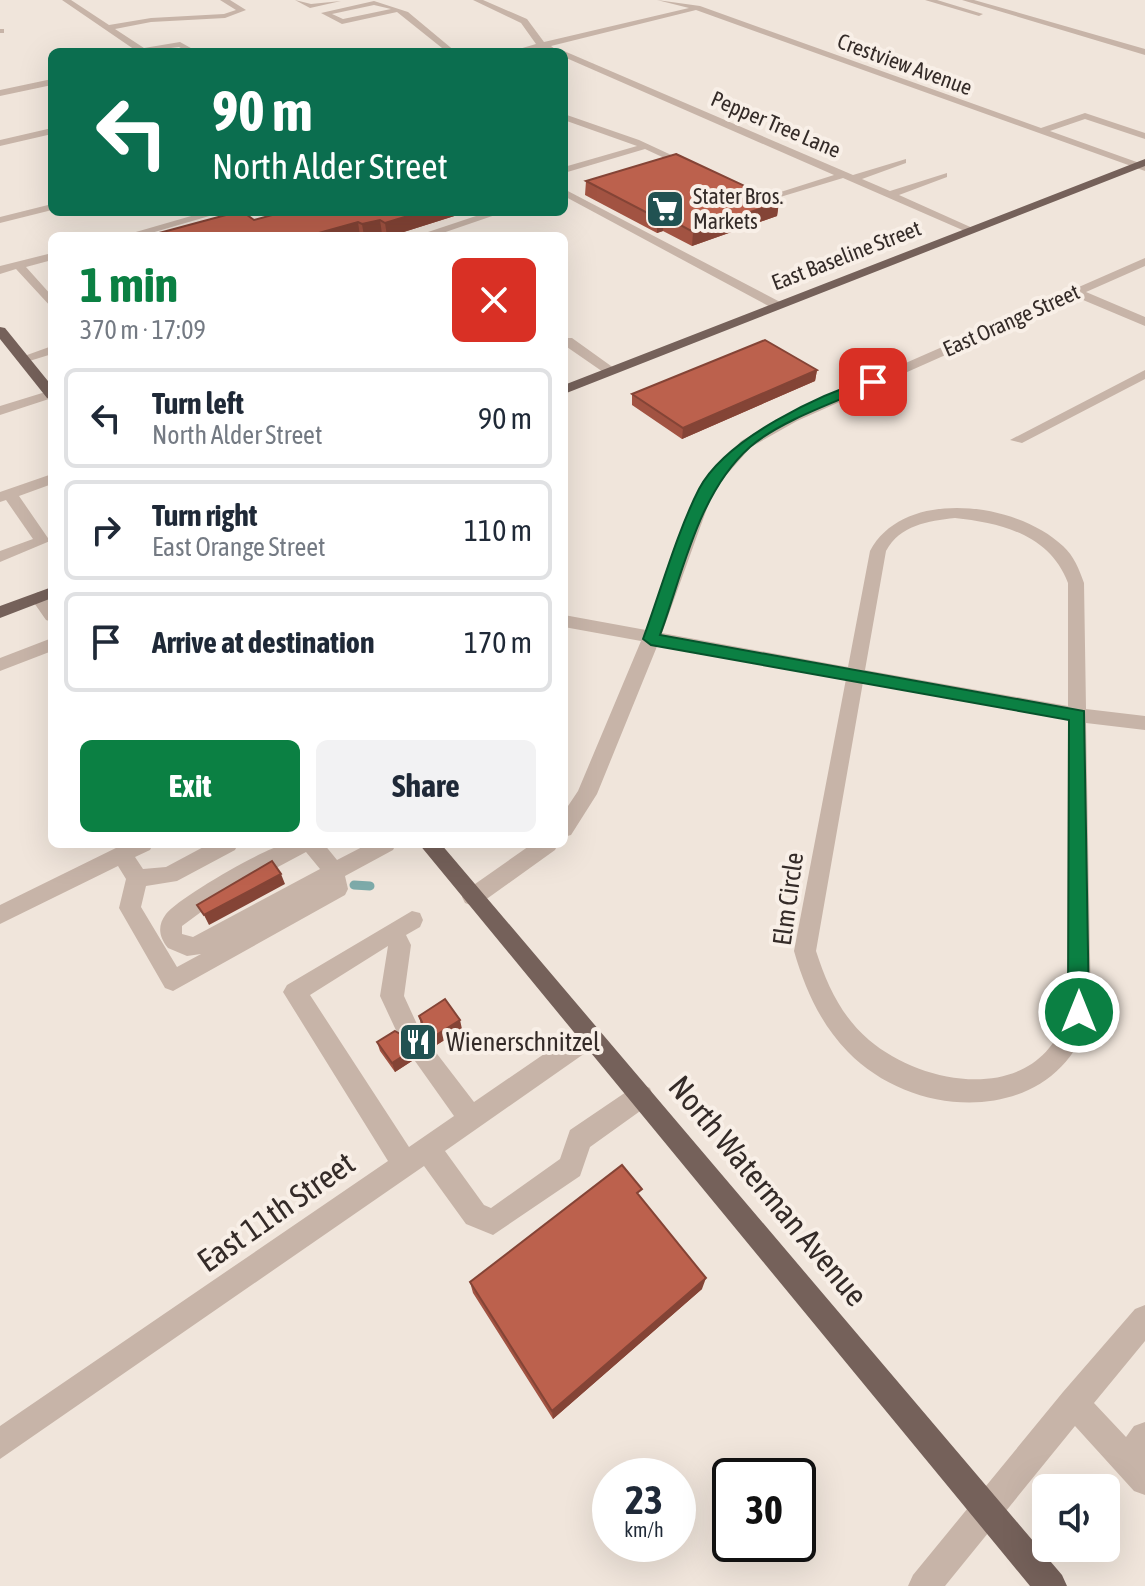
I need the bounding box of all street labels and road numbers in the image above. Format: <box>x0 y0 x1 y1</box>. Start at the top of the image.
street label: Crestview Avenue <box>834 28 976 100</box>
street label: Pepper Tree Lane <box>707 85 845 163</box>
street label: East Baseline Street <box>768 215 924 295</box>
street label: East Orange Street <box>939 278 1083 362</box>
street label: Elm Circle <box>767 851 809 947</box>
street label: North Waterman Avenue <box>661 1068 875 1313</box>
street label: East 11th Street <box>190 1144 361 1279</box>

